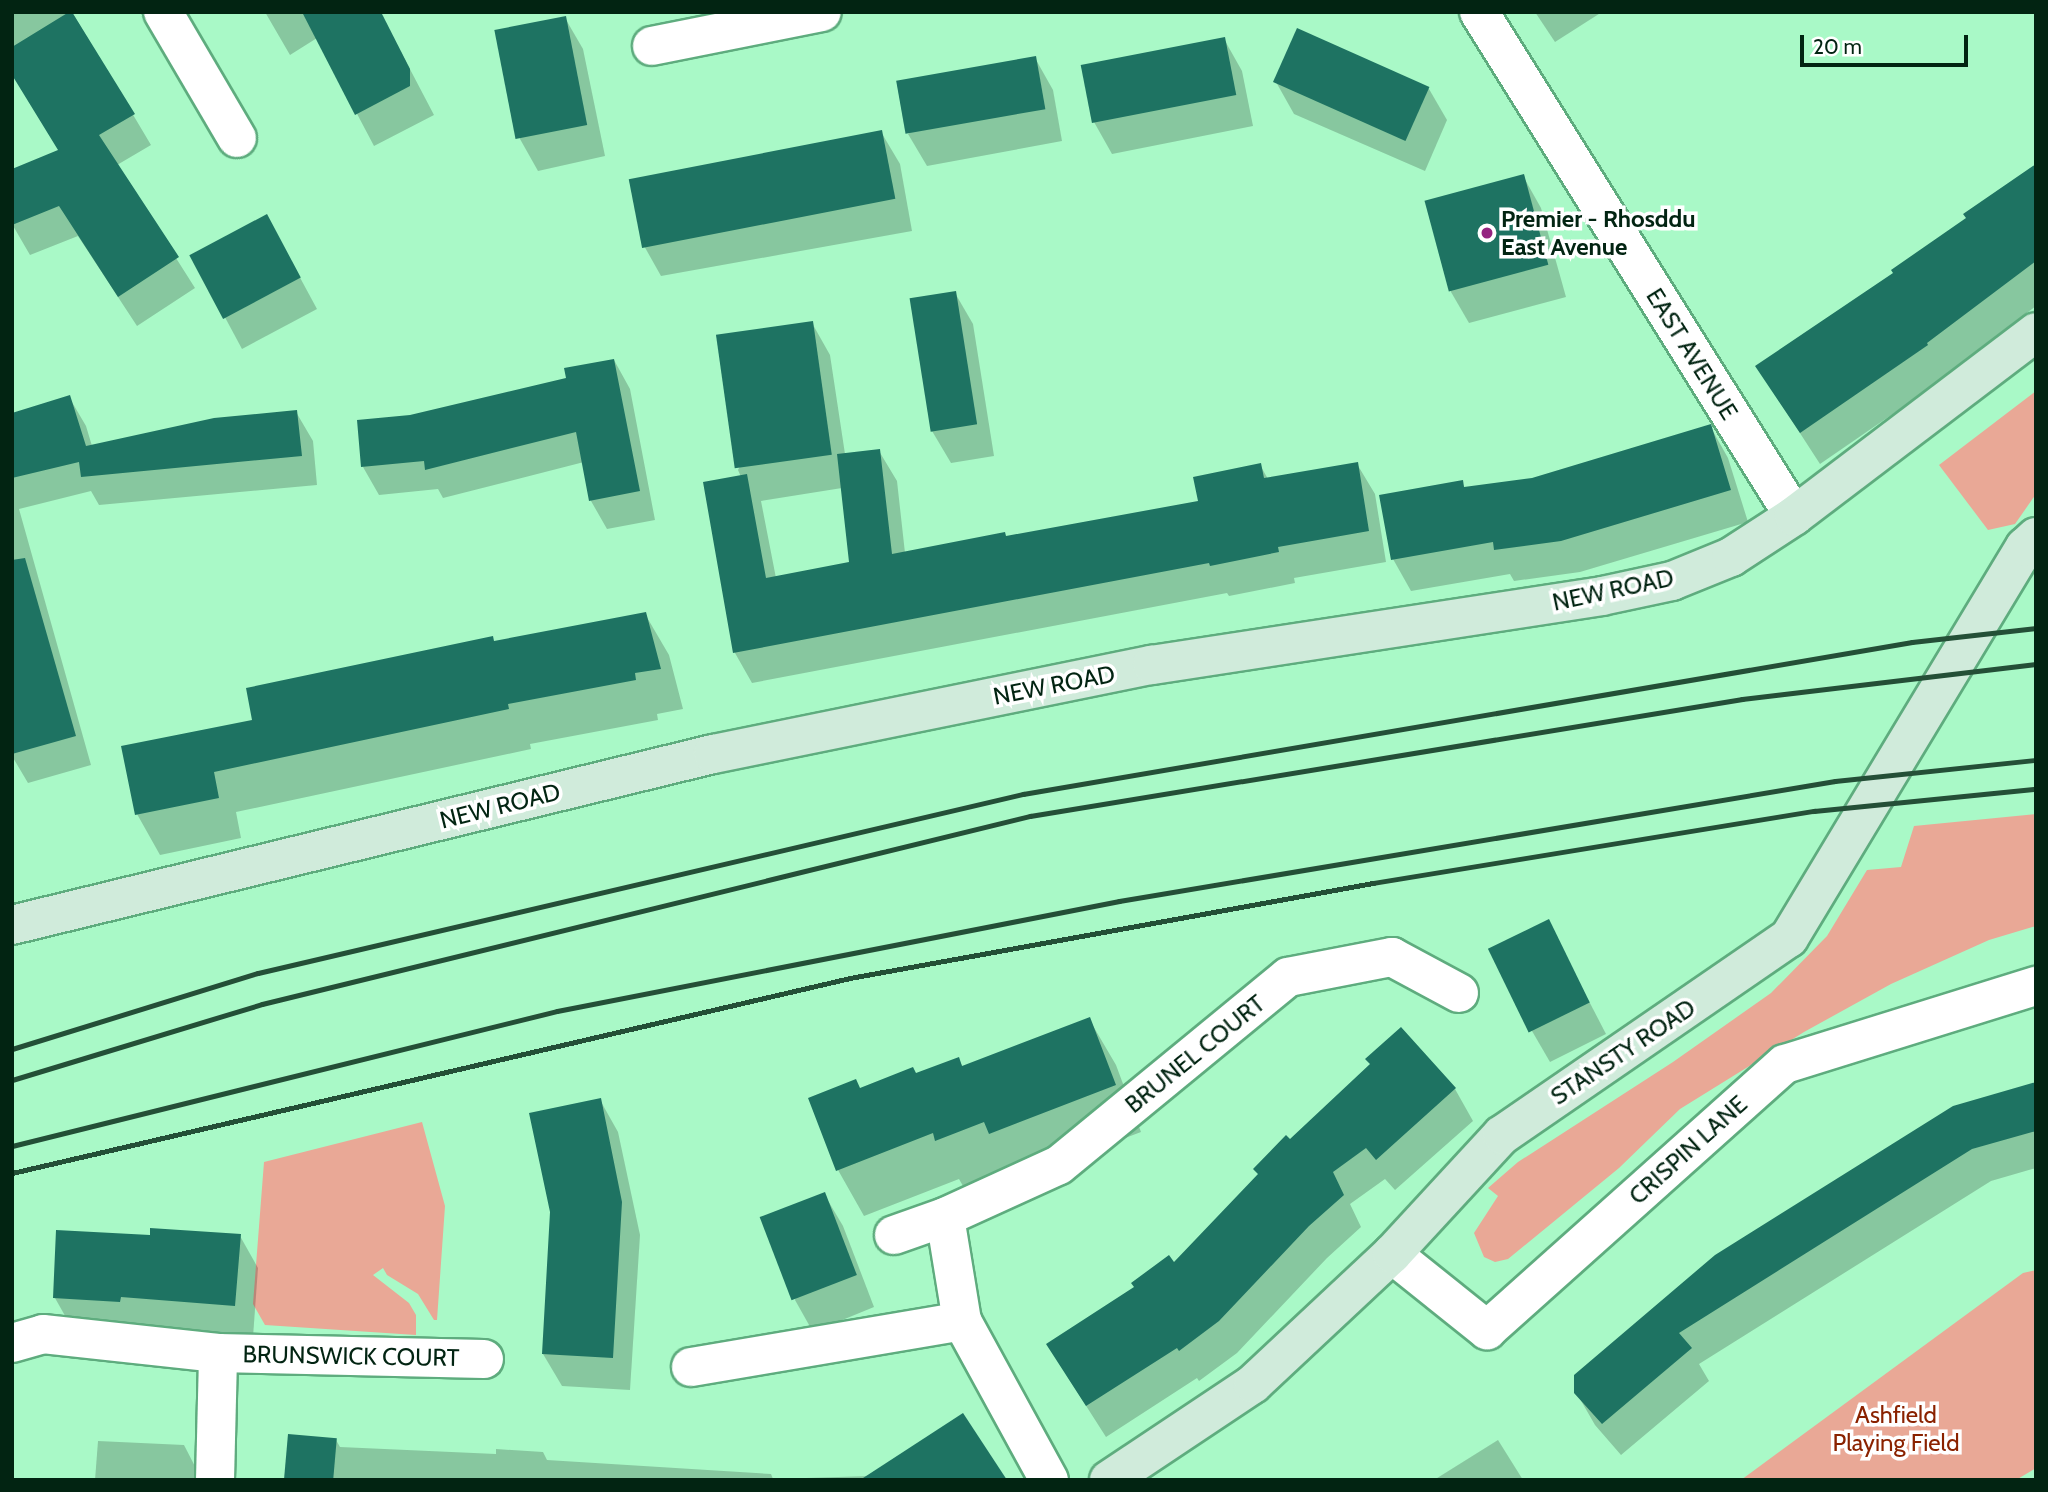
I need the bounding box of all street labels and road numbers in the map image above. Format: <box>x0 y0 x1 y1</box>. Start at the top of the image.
street label: EAST AVENUE <box>1640 283 1744 425</box>
street label: NEW ROAD <box>1550 563 1676 617</box>
street label: NEW ROAD <box>991 659 1117 711</box>
street label: NEW ROAD <box>437 777 563 835</box>
street label: BRUNEL COURT <box>1119 989 1271 1119</box>
street label: STANSTY ROAD <box>1545 993 1701 1111</box>
street label: CRISPIN LANE <box>1623 1090 1753 1210</box>
street label: BRUNSWICK COURT <box>242 1340 460 1372</box>

